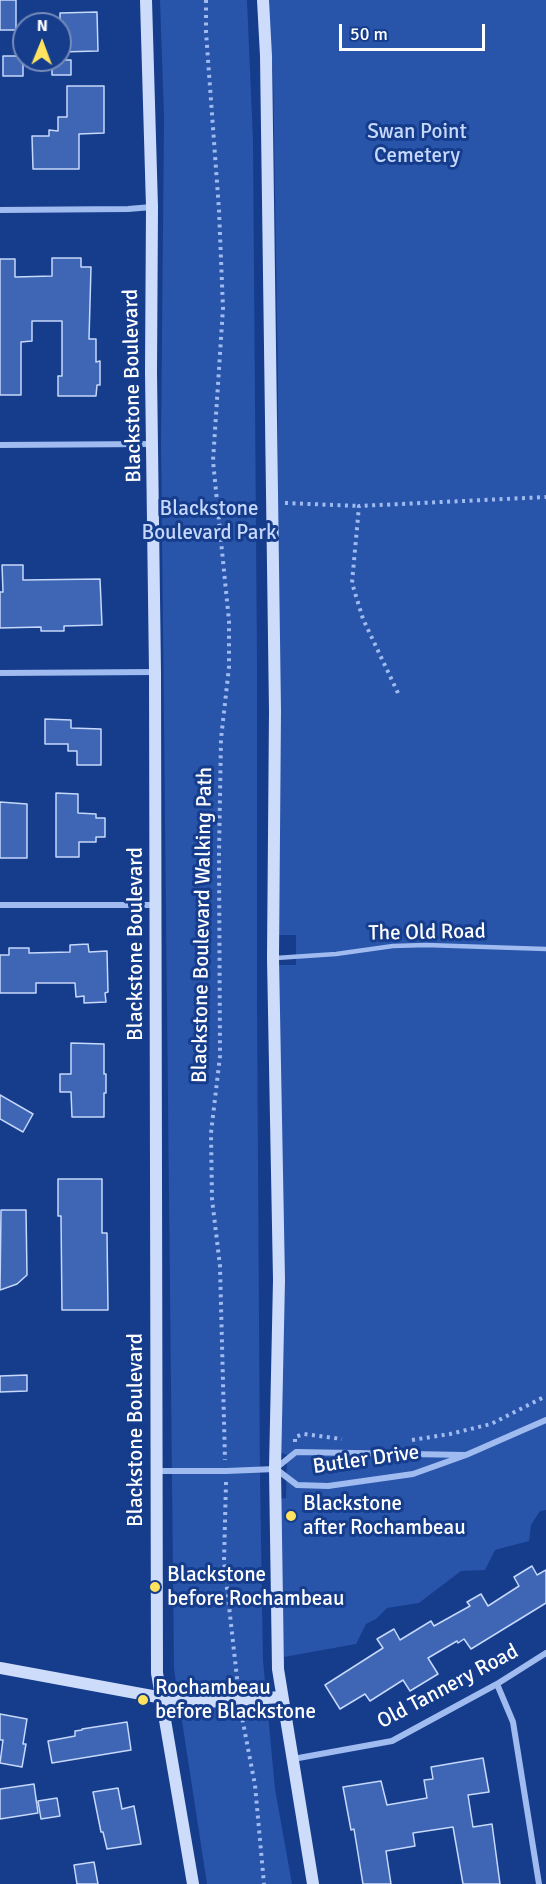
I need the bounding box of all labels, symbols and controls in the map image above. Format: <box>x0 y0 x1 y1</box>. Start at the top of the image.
north arrow <box>12 12 72 72</box>
scale bar <box>342 12 488 50</box>
text: N <box>37 16 48 36</box>
text: 50 m <box>350 23 388 45</box>
park label: Swan Point Cemetery <box>367 119 467 169</box>
street label: Blackstone Boulevard <box>119 289 147 483</box>
park label: Blackstone Boulevard Park <box>141 496 277 546</box>
street label: Blackstone Boulevard Walking Path <box>188 767 218 1083</box>
street label: Blackstone Boulevard <box>123 847 149 1041</box>
street label: The Old Road <box>368 919 486 947</box>
street label: Blackstone Boulevard <box>123 1333 149 1527</box>
street label: Butler Drive <box>311 1440 421 1480</box>
place label: Blackstone after Rochambeau <box>303 1491 466 1541</box>
marker: Blackstone after Rochambeau <box>284 1509 298 1523</box>
place label: Blackstone before Rochambeau <box>167 1562 344 1612</box>
marker: Blackstone before Rochambeau <box>148 1580 162 1594</box>
street label: Old Tannery Road <box>373 1639 523 1735</box>
place label: Rochambeau before Blackstone <box>155 1675 316 1725</box>
marker: Rochambeau before Blackstone <box>136 1693 150 1707</box>

